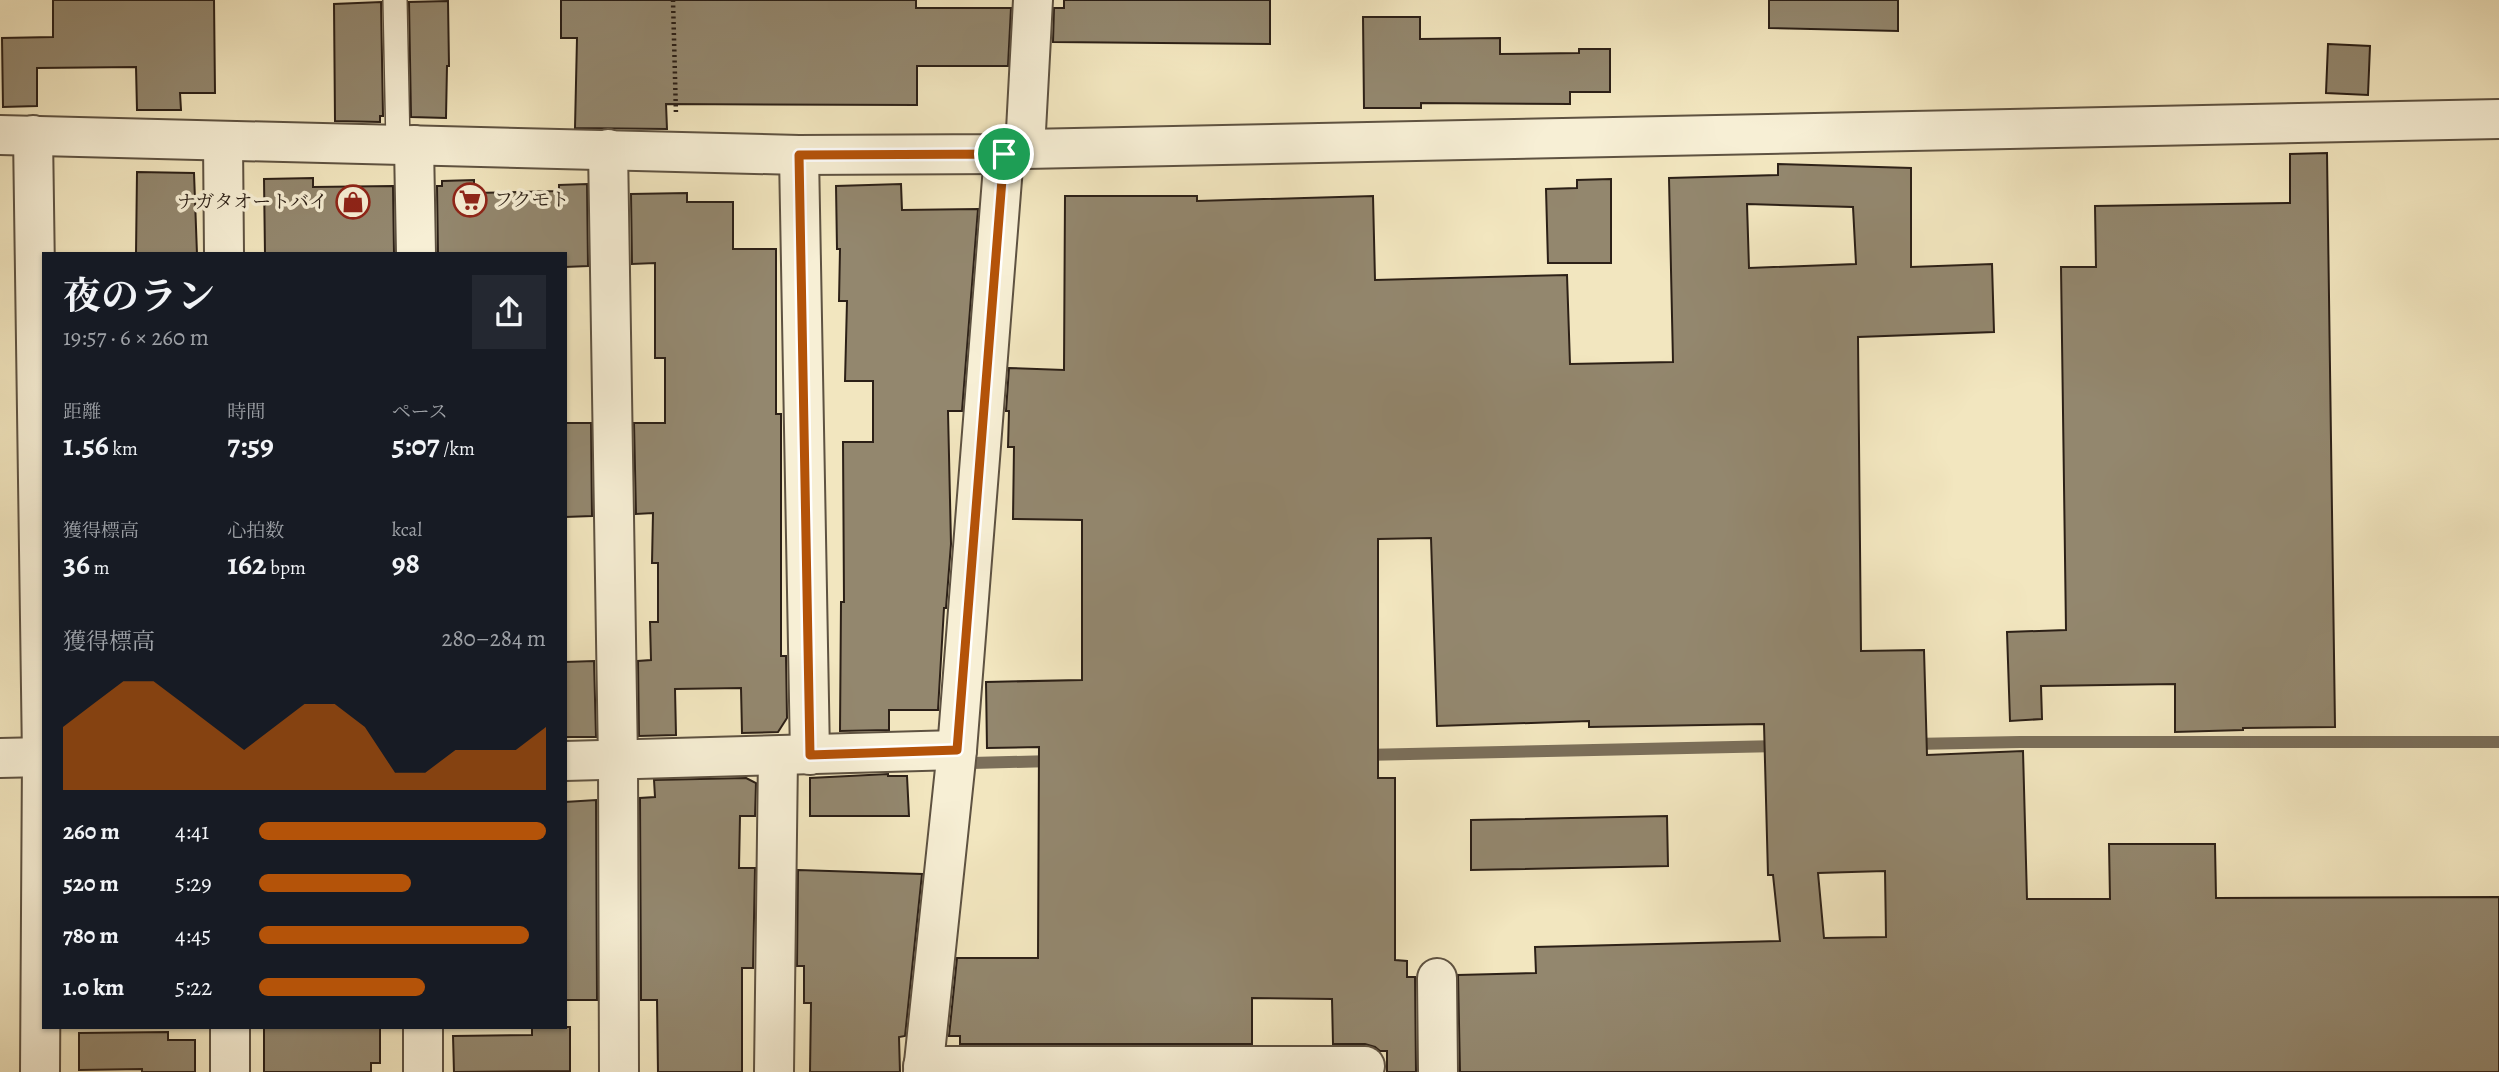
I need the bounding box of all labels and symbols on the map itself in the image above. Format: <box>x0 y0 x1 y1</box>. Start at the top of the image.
pin <box>974 124 1034 184</box>
supermarket icon: フクモト <box>451 181 489 219</box>
shop icon: ナガタオートバイ <box>334 183 372 221</box>
place label: フクモト <box>494 187 569 213</box>
place label: ナガタオートバイ <box>177 189 328 215</box>

